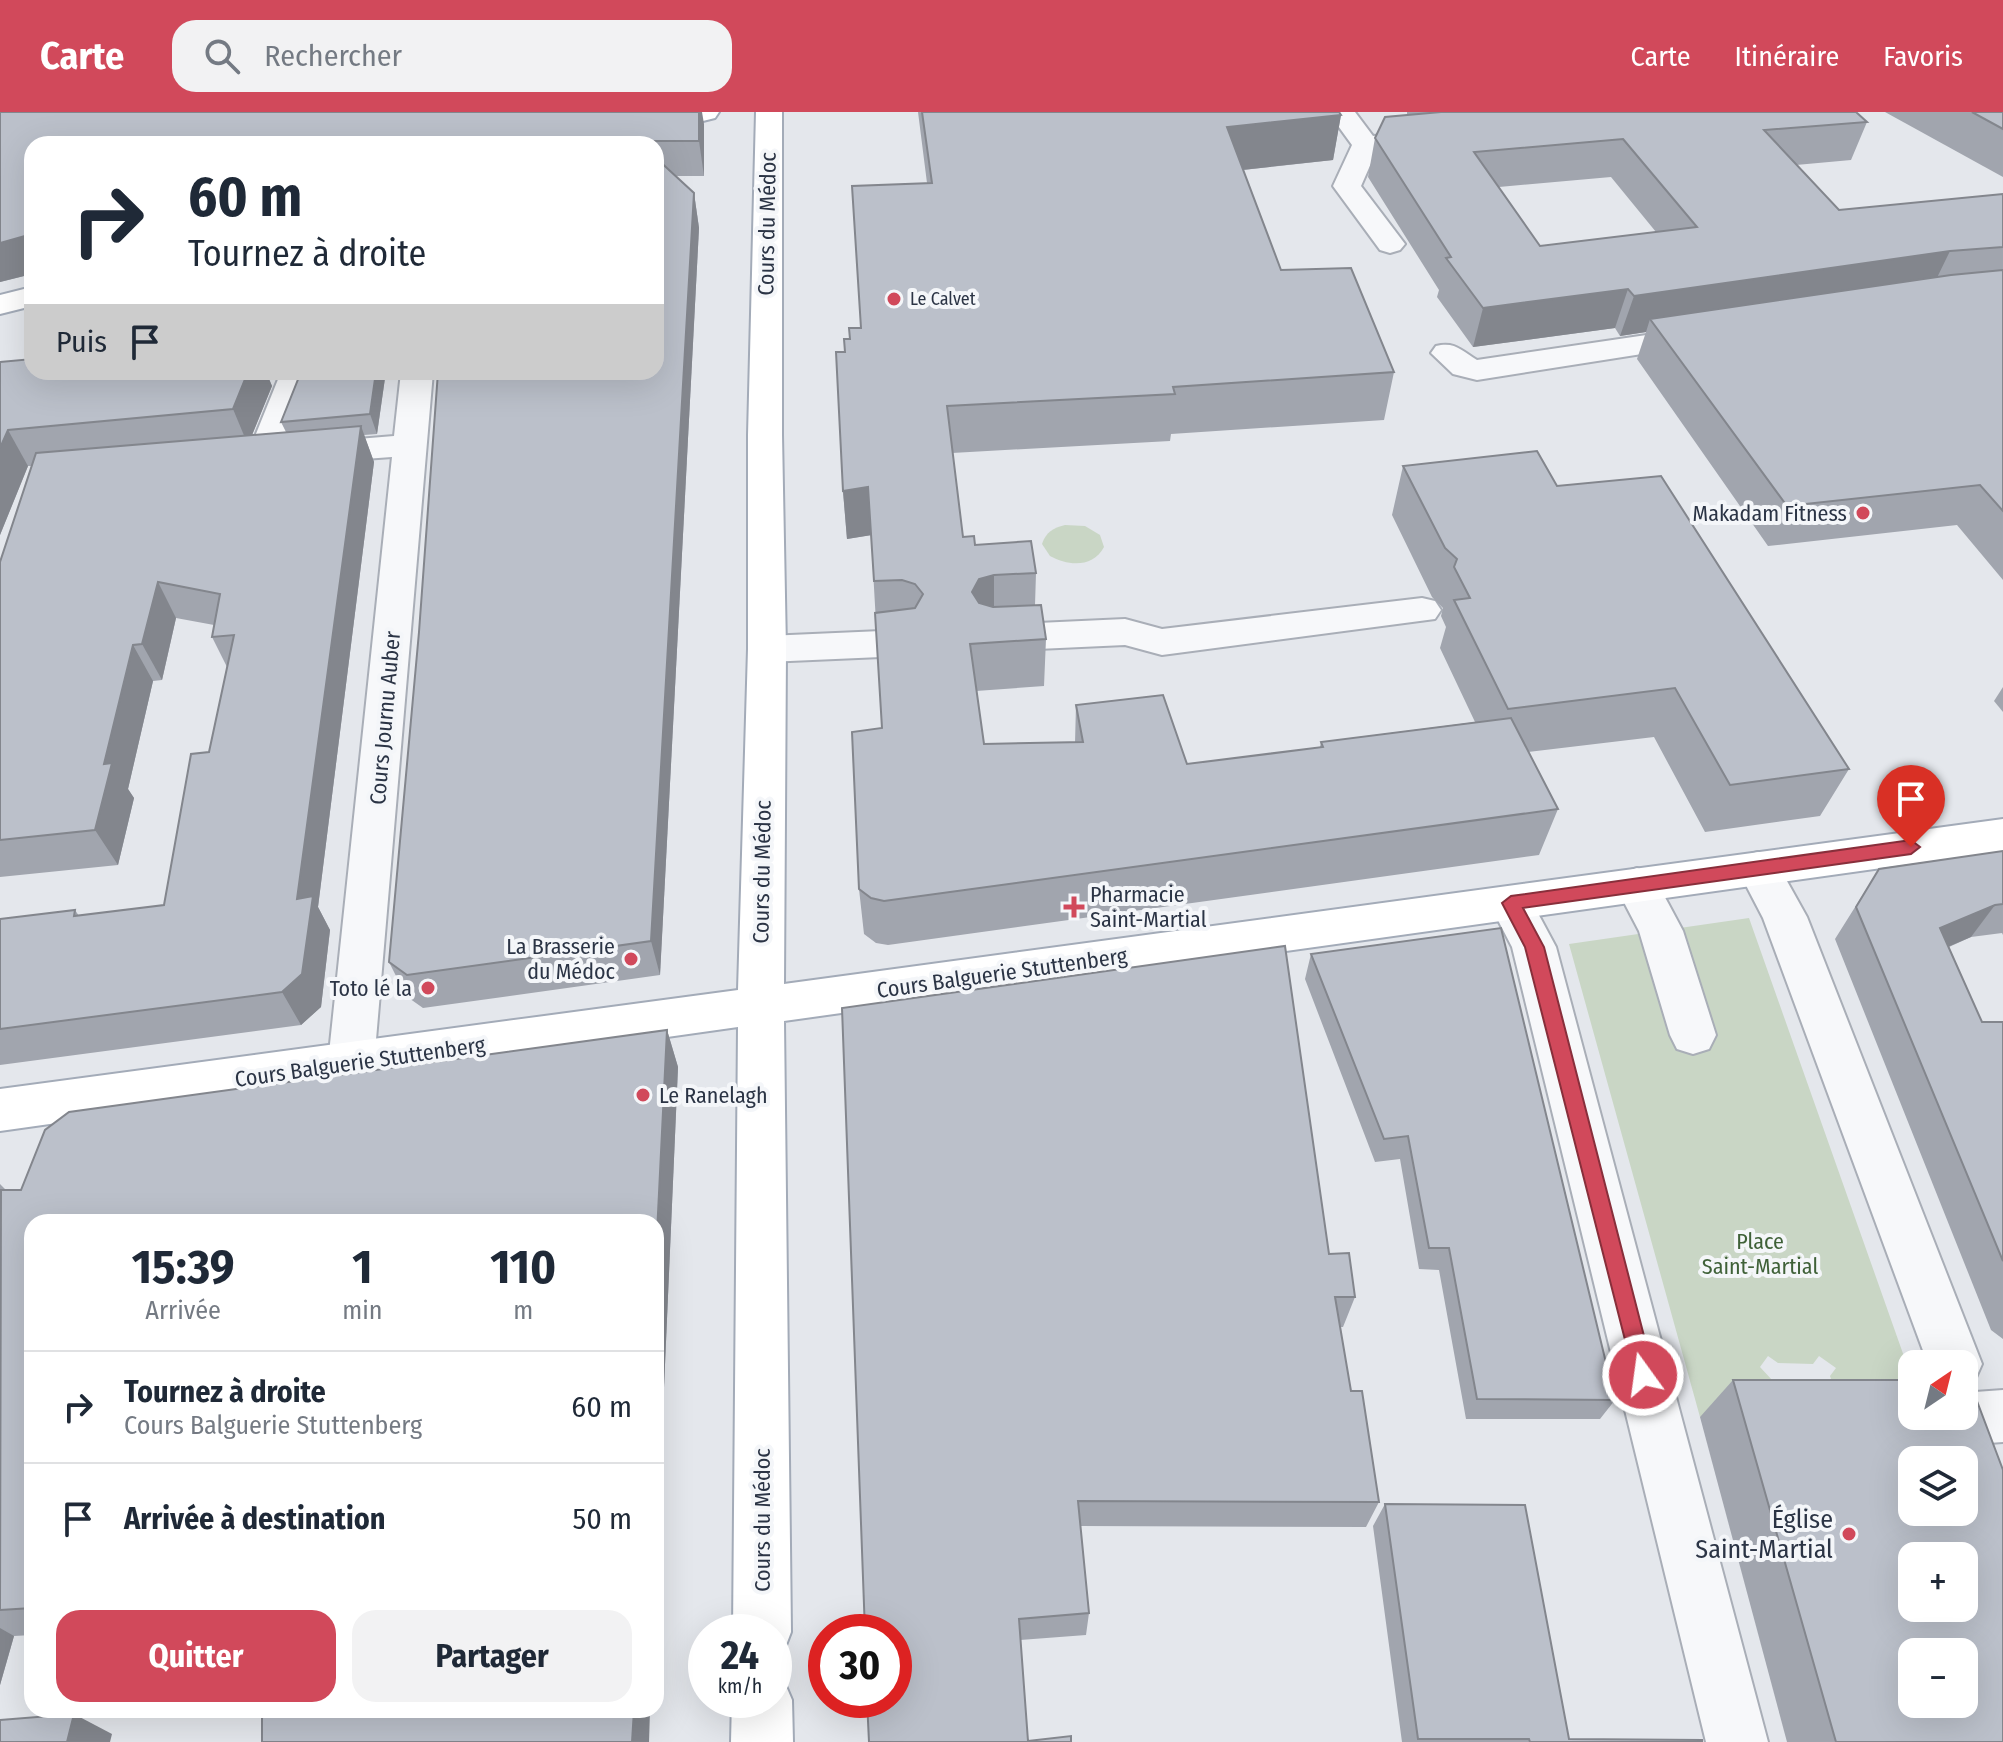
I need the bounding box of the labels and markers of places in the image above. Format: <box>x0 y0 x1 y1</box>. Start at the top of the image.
place label: Le Calvet <box>910 288 976 310</box>
marker: Le Calvet <box>885 290 903 308</box>
place label: Makadam Fitness <box>1693 500 1847 527</box>
marker: Makadam Fitness <box>1854 504 1872 522</box>
pin <box>1877 765 1945 847</box>
place label: Pharmacie Saint-Martial <box>1090 881 1207 933</box>
marker: Pharmacie Saint-Martial <box>1065 898 1083 916</box>
place label: La Brasserie du Médoc <box>506 933 616 985</box>
marker: La Brasserie du Médoc <box>622 950 640 968</box>
place label: Toto lé la <box>330 975 412 1002</box>
marker: Toto lé la <box>419 979 437 997</box>
place label: Le Ranelagh <box>659 1082 768 1109</box>
marker: Le Ranelagh <box>634 1086 652 1104</box>
place label: Église Saint-Martial <box>1695 1504 1833 1565</box>
marker: Église Saint-Martial <box>1840 1525 1858 1543</box>

